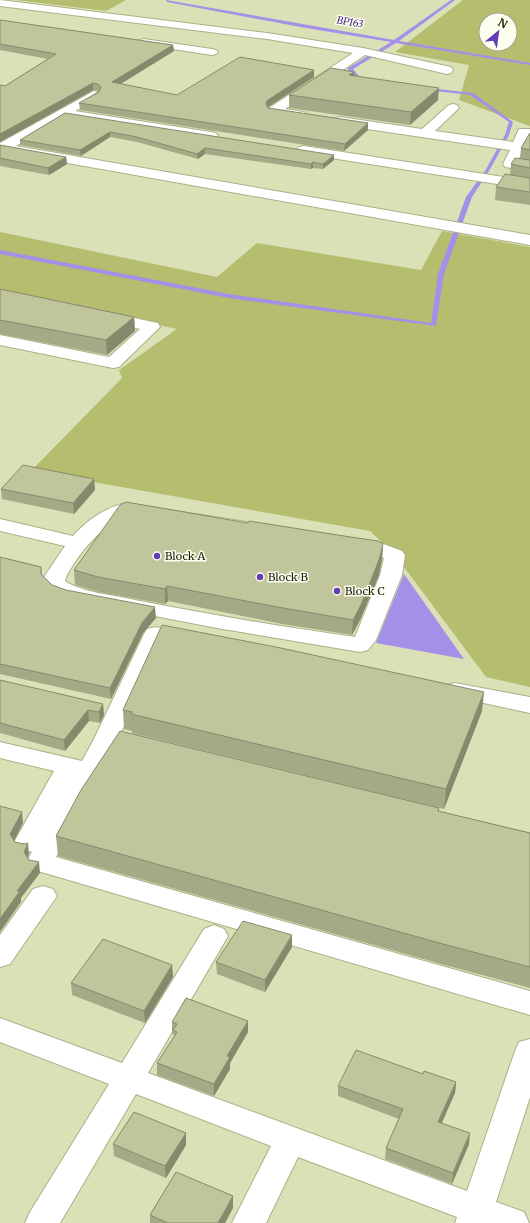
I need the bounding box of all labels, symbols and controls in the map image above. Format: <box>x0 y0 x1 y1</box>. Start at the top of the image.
north arrow <box>478 12 518 52</box>
water label: BP163 <box>336 13 364 31</box>
text: N <box>496 15 510 32</box>
place label: Block A <box>165 549 205 563</box>
marker: Block A <box>152 551 162 561</box>
place label: Block B <box>268 570 308 584</box>
marker: Block B <box>255 572 265 582</box>
place label: Block C <box>345 584 385 598</box>
marker: Block C <box>332 586 342 596</box>

